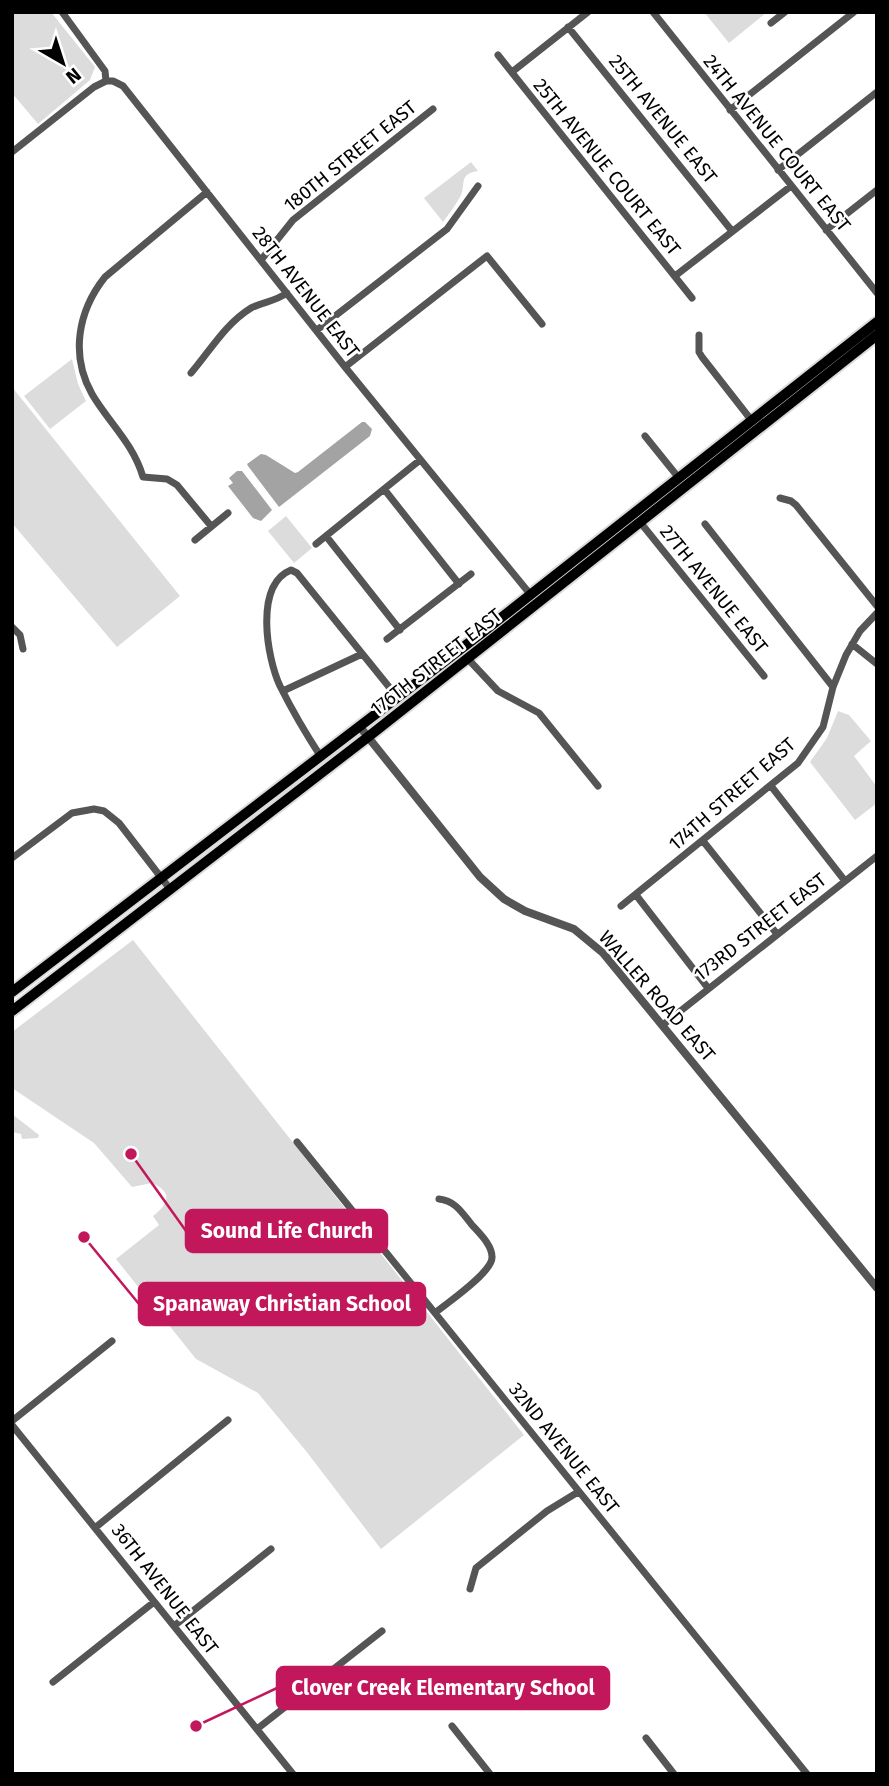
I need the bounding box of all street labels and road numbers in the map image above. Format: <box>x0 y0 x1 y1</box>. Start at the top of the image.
street label: 25TH AVENUE EAST <box>604 50 722 188</box>
street label: 24TH AVENUE COURT EAST <box>699 50 855 236</box>
street label: 25TH AVENUE COURT EAST <box>529 74 686 260</box>
street label: 180TH STREET EAST <box>279 95 421 216</box>
street label: 28TH AVENUE EAST <box>248 222 364 362</box>
street label: 27TH AVENUE EAST <box>655 520 773 658</box>
street label: 176TH STREET EAST <box>366 603 506 720</box>
street label: 174TH STREET EAST <box>664 733 800 855</box>
street label: 173RD STREET EAST <box>689 868 831 986</box>
street label: WALLER ROAD EAST <box>594 926 720 1066</box>
street label: 32ND AVENUE EAST <box>504 1378 624 1518</box>
street label: 36TH AVENUE EAST <box>107 1519 223 1659</box>

